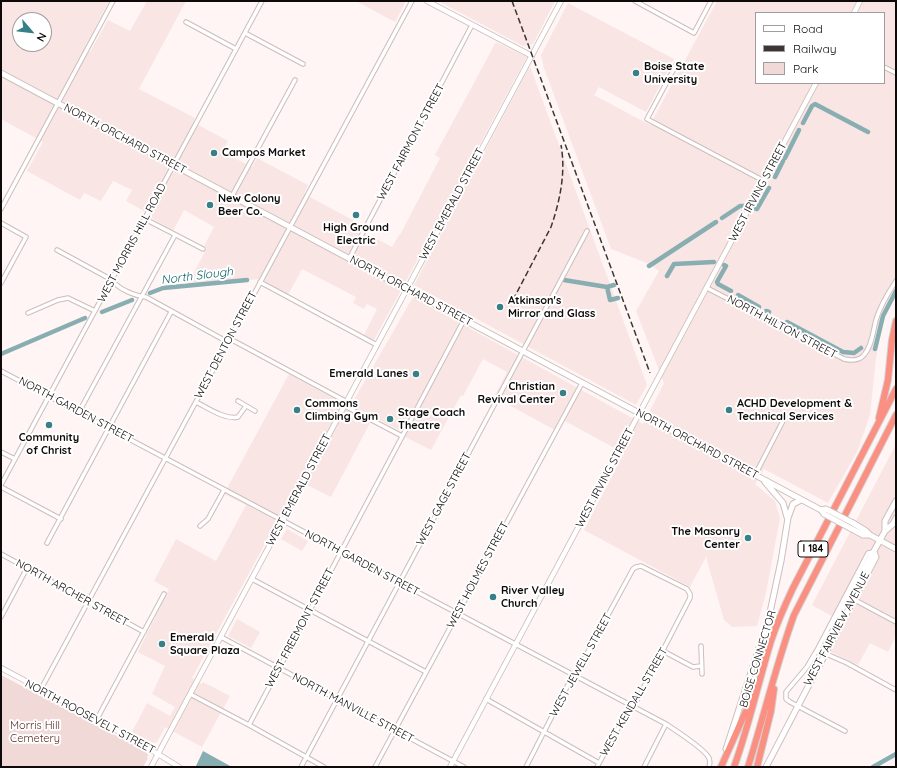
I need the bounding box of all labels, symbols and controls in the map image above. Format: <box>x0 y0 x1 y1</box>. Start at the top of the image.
north arrow <box>12 12 52 52</box>
legend <box>755 12 885 84</box>
text: Road <box>793 21 823 36</box>
text: N <box>34 30 50 44</box>
text: Railway <box>793 41 837 56</box>
place label: Boise State University <box>644 60 704 86</box>
text: Park <box>793 61 818 76</box>
marker: Boise State University <box>631 68 641 78</box>
street label: WEST FAIRMONT STREET <box>375 81 447 203</box>
street label: NORTH ORCHARD STREET <box>62 101 188 177</box>
street label: WEST IRVING STREET <box>726 140 790 244</box>
place label: Campos Market <box>222 146 306 160</box>
street label: WEST EMERALD STREET <box>417 146 487 262</box>
marker: Campos Market <box>209 148 219 158</box>
street label: WEST MORRIS HILL ROAD <box>95 181 169 305</box>
place label: New Colony Beer Co. <box>218 192 281 218</box>
marker: New Colony Beer Co. <box>205 200 215 210</box>
marker: High Ground Electric <box>351 210 361 220</box>
place label: High Ground Electric <box>323 221 389 247</box>
street label: NORTH ORCHARD STREET <box>348 253 474 329</box>
water label: North Slough <box>160 264 234 288</box>
street label: WEST DENTON STREET <box>192 289 260 401</box>
street label: NORTH HILTON STREET <box>725 292 839 362</box>
place label: Atkinson's Mirror and Glass <box>508 294 595 320</box>
marker: Atkinson's Mirror and Glass <box>495 302 505 312</box>
place label: Emerald Lanes <box>329 367 408 381</box>
marker: Emerald Lanes <box>411 369 421 379</box>
street label: NORTH GARDEN STREET <box>16 374 136 446</box>
place label: Christian Revival Center <box>478 380 555 406</box>
marker: Christian Revival Center <box>558 388 568 398</box>
place label: Commons Climbing Gym <box>305 397 378 423</box>
place label: ACHD Development & Technical Services <box>737 397 852 423</box>
marker: Commons Climbing Gym <box>292 405 302 415</box>
marker: ACHD Development & Technical Services <box>724 405 734 415</box>
place label: Stage Coach Theatre <box>398 406 465 432</box>
street label: NORTH ORCHARD STREET <box>634 406 760 482</box>
marker: Stage Coach Theatre <box>385 414 395 424</box>
marker: Community of Christ <box>44 420 54 430</box>
street label: WEST IRVING STREET <box>573 426 637 530</box>
place label: Community of Christ <box>19 431 79 457</box>
street label: WEST EMERALD STREET <box>264 432 334 548</box>
street label: WEST GAGE STREET <box>414 450 474 548</box>
street label: WEST HOLMES STREET <box>444 519 512 631</box>
place label: The Masonry Center <box>671 525 740 551</box>
street label: NORTH GARDEN STREET <box>302 527 422 599</box>
marker: The Masonry Center <box>743 533 753 543</box>
road number: I 184 <box>798 541 828 557</box>
street label: NORTH ARCHER STREET <box>13 557 131 629</box>
street label: WEST FREEMONT STREET <box>263 566 337 690</box>
street label: WEST FAIRVIEW AVENUE <box>801 570 873 688</box>
place label: River Valley Church <box>501 584 565 610</box>
marker: River Valley Church <box>488 592 498 602</box>
street label: BOISE CONNECTOR <box>737 609 779 709</box>
street label: WEST JEWELL STREET <box>547 611 615 719</box>
place label: Emerald Square Plaza <box>170 631 240 657</box>
marker: Emerald Square Plaza <box>157 639 167 649</box>
street label: WEST KENDALL STREET <box>597 645 671 759</box>
street label: NORTH MANVILLE STREET <box>290 670 416 746</box>
street label: NORTH ROOSEVELT STREET <box>23 677 157 757</box>
park label: Morris Hill Cemetery <box>10 719 60 745</box>

